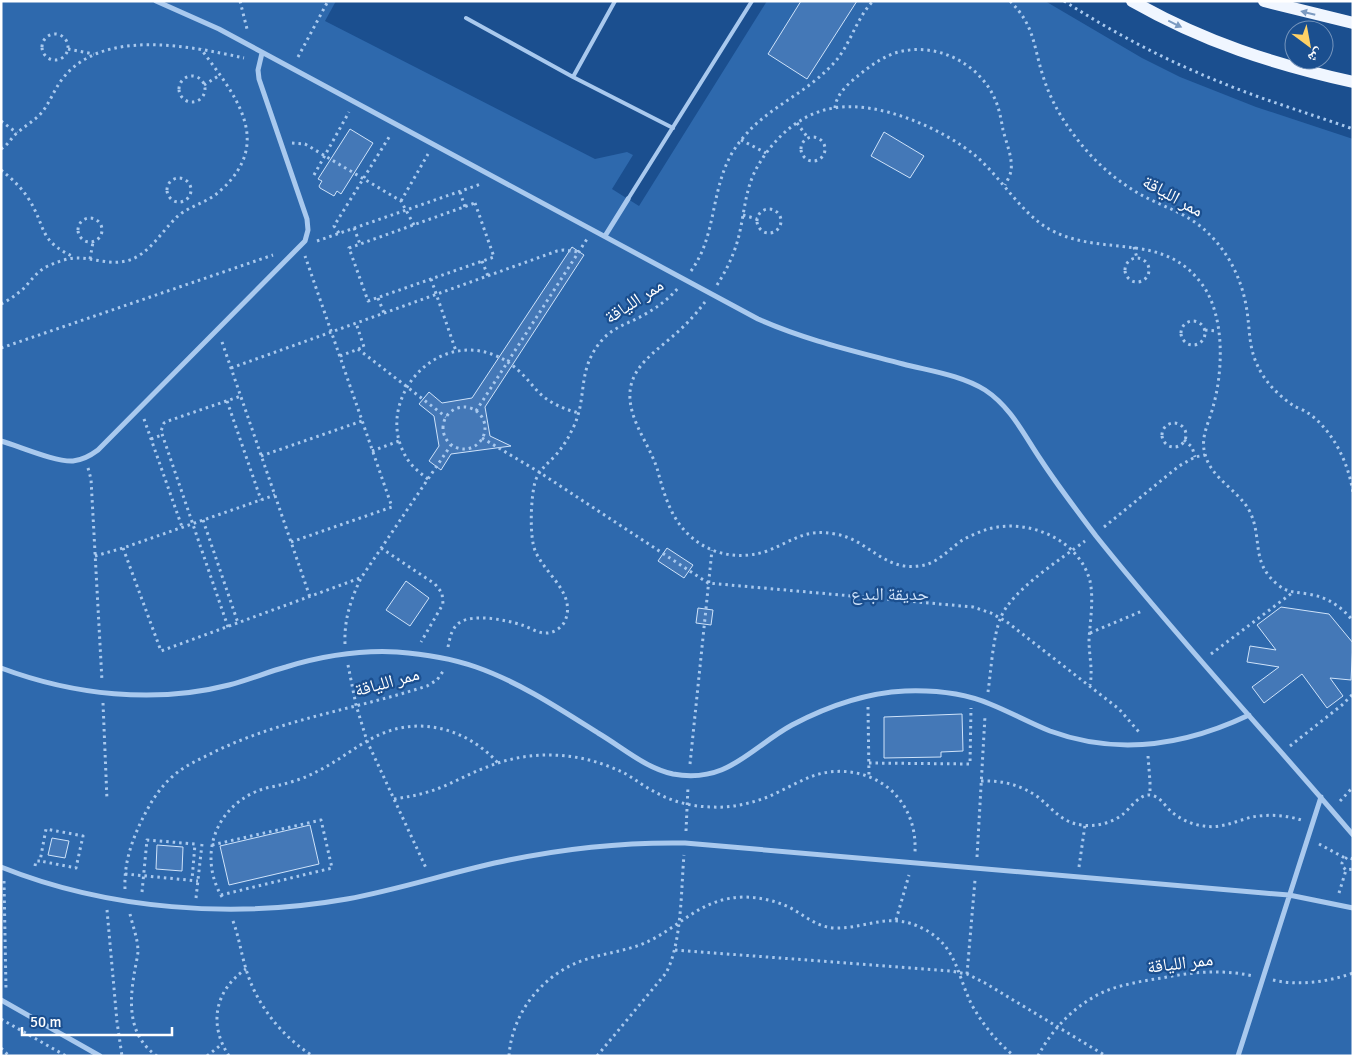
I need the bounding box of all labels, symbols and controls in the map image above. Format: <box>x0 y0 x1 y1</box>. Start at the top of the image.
one-way arrow <box>1301 9 1316 17</box>
one-way arrow <box>1168 20 1182 28</box>
north arrow <box>1284 20 1334 70</box>
text: ش <box>1305 44 1326 67</box>
street label: ممر اللياقة <box>1139 170 1207 222</box>
street label: ممر اللياقة <box>600 274 668 328</box>
park label: حديقة البدع <box>851 583 929 605</box>
street label: ممر اللياقة <box>352 663 422 701</box>
street label: ممر اللياقة <box>1146 948 1214 978</box>
scale bar <box>22 1004 172 1036</box>
text: 50 m <box>30 1013 61 1031</box>

